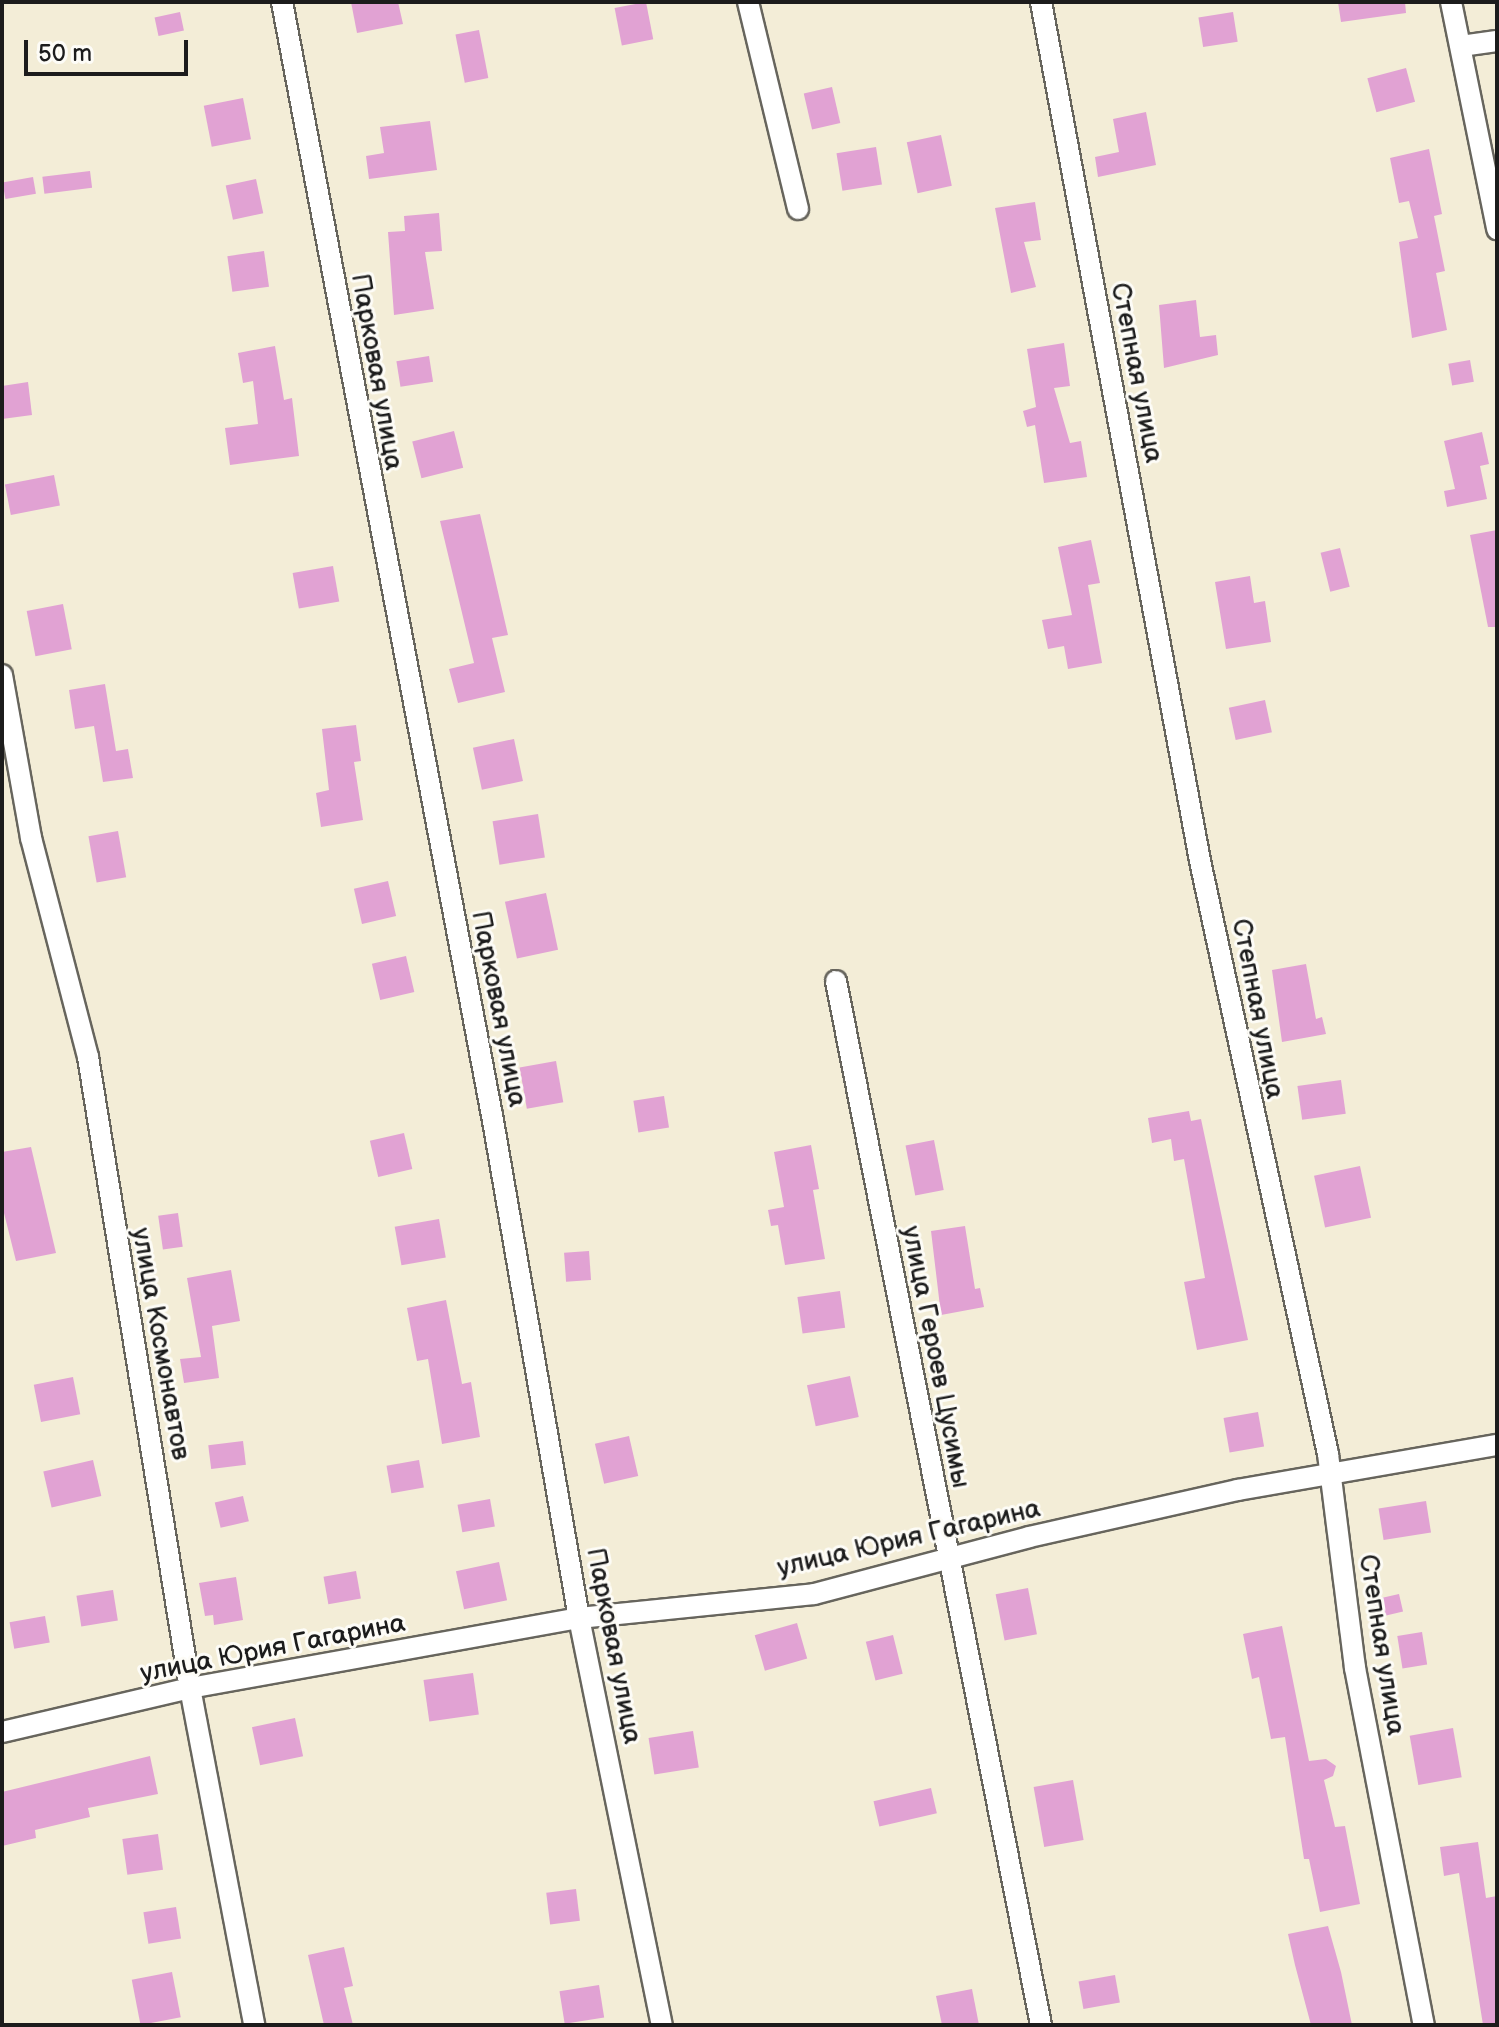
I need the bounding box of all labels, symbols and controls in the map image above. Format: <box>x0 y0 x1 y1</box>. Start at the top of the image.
scale bar <box>28 24 192 74</box>
text: 50 m <box>38 39 92 68</box>
street label: Парковая улица <box>343 271 409 473</box>
street label: Степная улица <box>1103 280 1169 466</box>
street label: Парковая улица <box>464 908 532 1110</box>
street label: Степная улица <box>1224 916 1290 1102</box>
street label: улица Героев Цусимы <box>894 1223 976 1491</box>
street label: улица Космонавтов <box>124 1225 196 1463</box>
street label: улица Юрия Гагарина <box>774 1494 1044 1584</box>
street label: Парковая улица <box>579 1545 647 1747</box>
street label: Степная улица <box>1351 1552 1411 1738</box>
street label: улица Юрия Гагарина <box>138 1608 408 1690</box>

